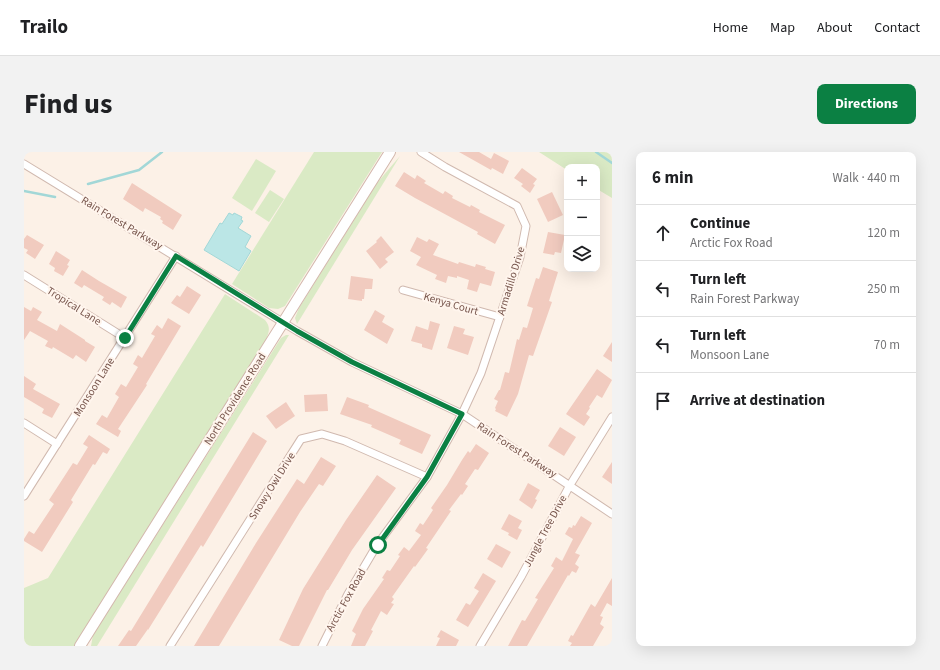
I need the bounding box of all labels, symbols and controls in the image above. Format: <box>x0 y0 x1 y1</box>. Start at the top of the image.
text: Trailo <box>20 14 68 41</box>
text: Home <box>713 18 748 38</box>
text: Map <box>770 18 795 38</box>
text: About <box>817 18 852 38</box>
text: Contact <box>874 18 920 38</box>
text: Find us <box>24 84 112 124</box>
button: Directions <box>817 84 916 124</box>
map controls <box>564 164 600 272</box>
button: + <box>564 164 600 200</box>
text: 6 min <box>652 166 693 190</box>
text: Walk · 440 m <box>832 169 900 187</box>
street label: Rain Forest Parkway <box>79 193 165 253</box>
button: − <box>564 200 600 236</box>
text: Continue <box>690 213 750 234</box>
icon: ahead <box>652 222 674 244</box>
text: 120 m <box>867 224 900 242</box>
text: Arctic Fox Road <box>690 234 773 252</box>
button: layers <box>564 236 600 272</box>
street label: Armadillo Drive <box>493 244 529 317</box>
text: Turn left <box>690 269 746 290</box>
icon: left <box>652 278 674 300</box>
text: 250 m <box>867 280 900 298</box>
street label: Tropical Lane <box>44 283 105 329</box>
street label: Kenya Court <box>422 289 480 319</box>
text: Rain Forest Parkway <box>690 290 799 308</box>
text: Turn left <box>690 325 746 346</box>
route end <box>116 329 134 347</box>
icon: left <box>652 334 674 356</box>
text: 70 m <box>874 336 900 354</box>
text: Monsoon Lane <box>690 346 769 364</box>
street label: North Providence Road <box>201 350 269 448</box>
street label: Monsoon Lane <box>70 354 118 419</box>
icon: arrive <box>652 390 674 412</box>
text: Arrive at destination <box>690 390 825 411</box>
street label: Rain Forest Parkway <box>474 419 560 481</box>
street label: Snowy Owl Drive <box>245 449 299 523</box>
street label: Jungle Tree Drive <box>520 492 570 570</box>
route start <box>369 536 387 554</box>
street label: Arctic Fox Road <box>322 566 370 634</box>

